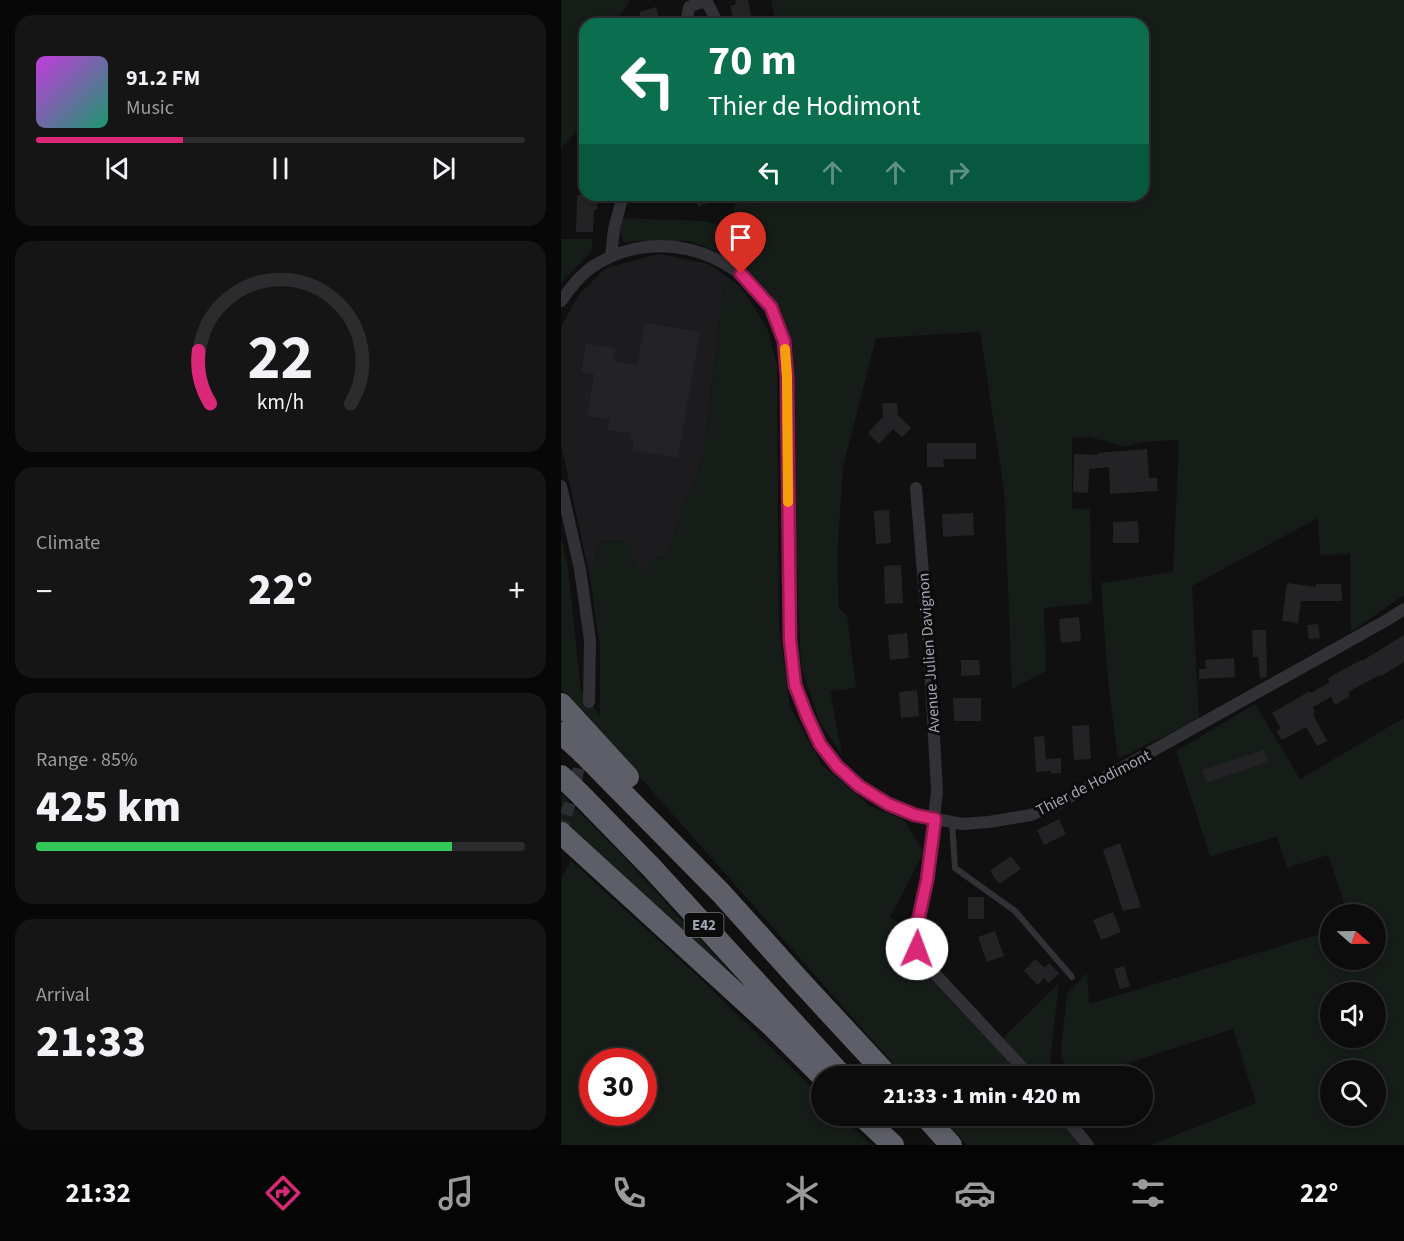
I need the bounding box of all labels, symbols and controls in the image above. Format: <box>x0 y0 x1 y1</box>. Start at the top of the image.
text: 70 m <box>708 31 797 91</box>
icon: left <box>609 42 687 120</box>
text: 91.2 FM <box>126 62 200 94</box>
text: Thier de Hodimont <box>708 87 921 126</box>
text: Music <box>126 94 174 122</box>
icon: previous <box>101 152 134 185</box>
icon: pause <box>264 152 297 185</box>
icon: next <box>427 152 460 185</box>
icon: left <box>753 156 786 189</box>
icon: ahead <box>816 156 849 189</box>
icon: ahead <box>879 156 912 189</box>
icon: right <box>942 156 975 189</box>
pin <box>715 212 766 274</box>
icon: arrive <box>724 221 757 254</box>
text: 22 <box>248 314 313 403</box>
text: km/h <box>257 387 304 418</box>
text: Climate <box>36 529 100 557</box>
text: 22° <box>248 558 313 622</box>
text: − <box>36 568 52 615</box>
text: + <box>509 568 525 615</box>
street label: Avenue Julien Davignon <box>912 572 946 734</box>
street label: Thier de Hodimont <box>1032 744 1155 821</box>
text: Range · 85% <box>36 746 137 774</box>
text: 425 km <box>36 775 181 839</box>
north arrow <box>1320 904 1386 970</box>
map controls <box>1320 904 1386 1126</box>
road number: E42 <box>685 913 723 937</box>
position arrow <box>885 917 949 981</box>
text: Arrival <box>36 981 90 1009</box>
button: sound <box>1320 982 1386 1048</box>
text: 21:33 <box>36 1010 146 1074</box>
speed limit sign: 30 <box>579 1048 657 1126</box>
button: search <box>1320 1060 1386 1126</box>
text: 21:33 · 1 min · 420 m <box>883 1080 1081 1112</box>
icon: directions <box>262 1172 304 1214</box>
icon: music <box>435 1172 477 1214</box>
icon: phone <box>608 1172 650 1214</box>
icon: climate <box>781 1172 823 1214</box>
icon: car <box>954 1172 996 1214</box>
icon: filters <box>1127 1172 1169 1214</box>
text: 21:32 <box>66 1174 131 1213</box>
text: 22° <box>1300 1174 1338 1213</box>

